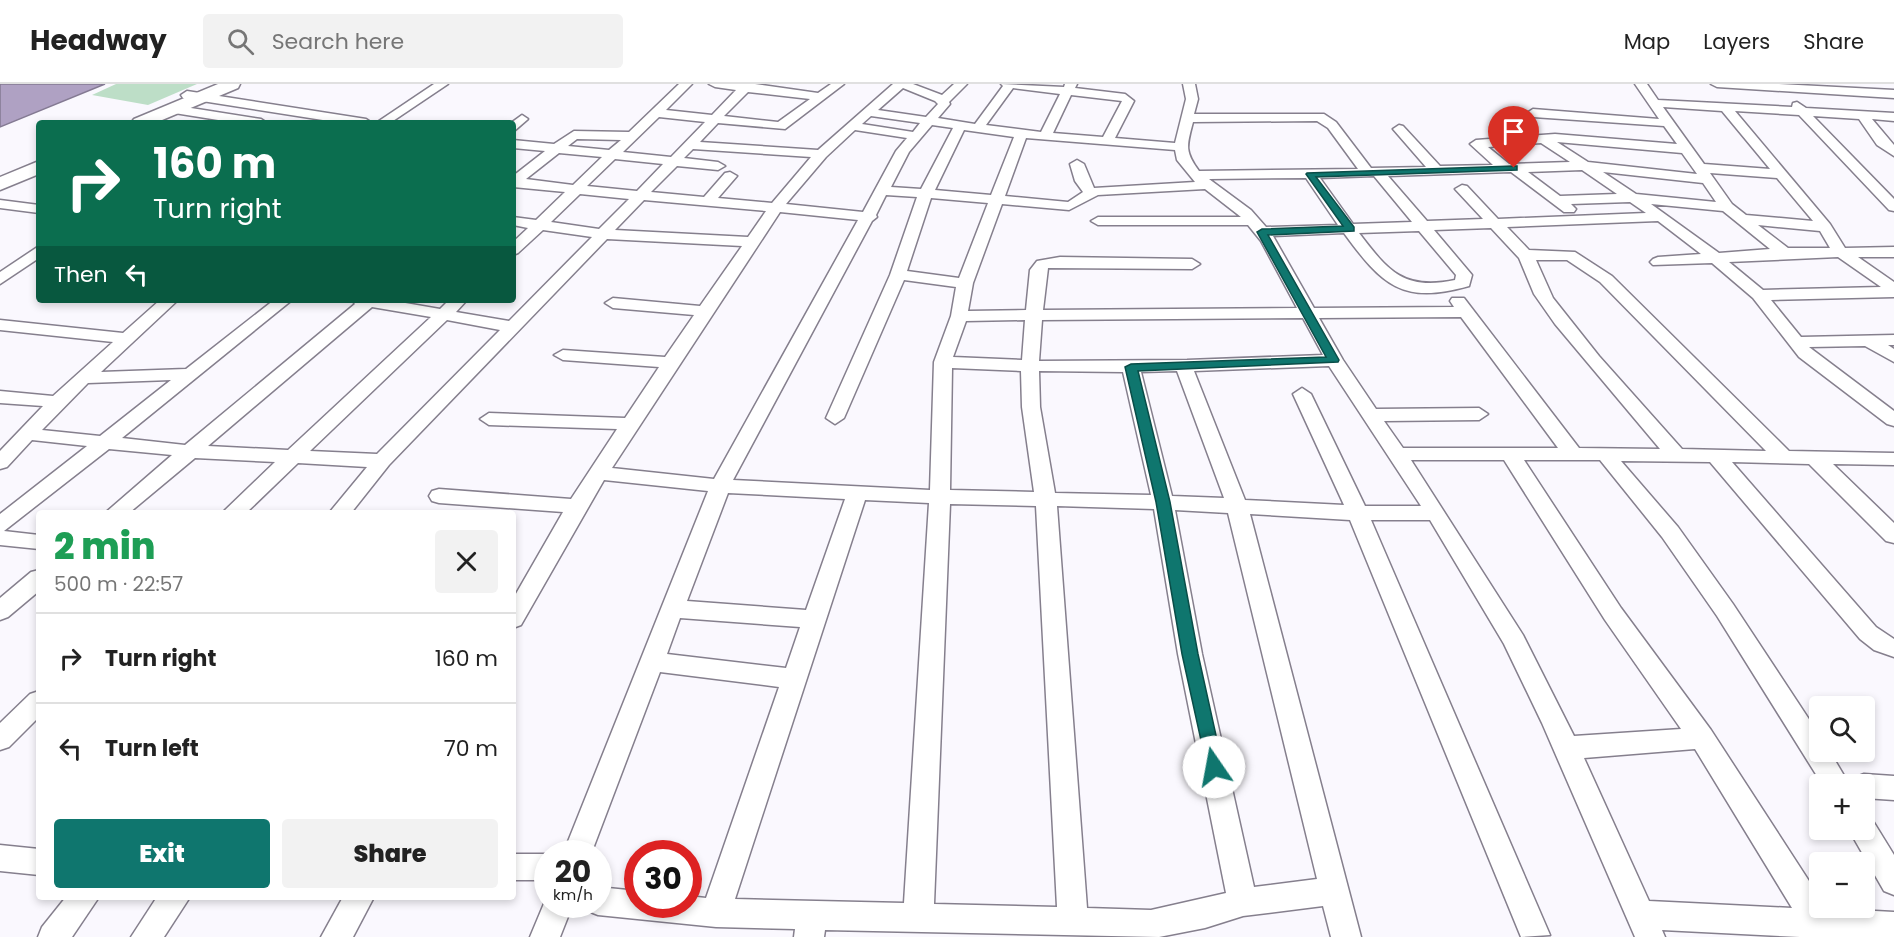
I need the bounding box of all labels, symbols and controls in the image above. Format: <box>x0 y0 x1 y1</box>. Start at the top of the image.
search box <box>203 14 623 68</box>
text: Headway <box>30 21 167 60</box>
icon: search <box>224 25 257 58</box>
text: Search here <box>272 26 404 57</box>
text: Map <box>1624 27 1670 56</box>
text: Layers <box>1703 27 1770 56</box>
text: Share <box>1803 27 1864 56</box>
pin <box>1488 106 1539 168</box>
icon: arrive <box>1497 115 1530 148</box>
text: 160 m <box>153 134 276 193</box>
icon: right <box>54 144 132 222</box>
text: Turn right <box>153 190 282 227</box>
icon: left <box>120 258 153 291</box>
text: Then <box>54 259 108 290</box>
text: 2 min <box>54 521 156 572</box>
button: close <box>435 530 498 593</box>
text: 500 m · 22:57 <box>54 570 183 598</box>
icon: right <box>54 642 87 675</box>
text: Turn right <box>105 643 216 674</box>
text: 160 m <box>435 643 498 674</box>
map controls <box>1809 696 1875 918</box>
button: search <box>1809 696 1875 762</box>
icon: left <box>54 732 87 765</box>
text: Turn left <box>105 733 199 764</box>
text: 70 m <box>444 733 498 764</box>
position arrow <box>1182 735 1246 799</box>
button: + <box>1809 774 1875 840</box>
button: Exit <box>54 819 270 888</box>
button: Share <box>282 819 498 888</box>
speed limit sign: 30 <box>624 840 702 918</box>
text: 20 <box>555 850 591 893</box>
button: − <box>1809 852 1875 918</box>
text: km/h <box>553 884 593 905</box>

